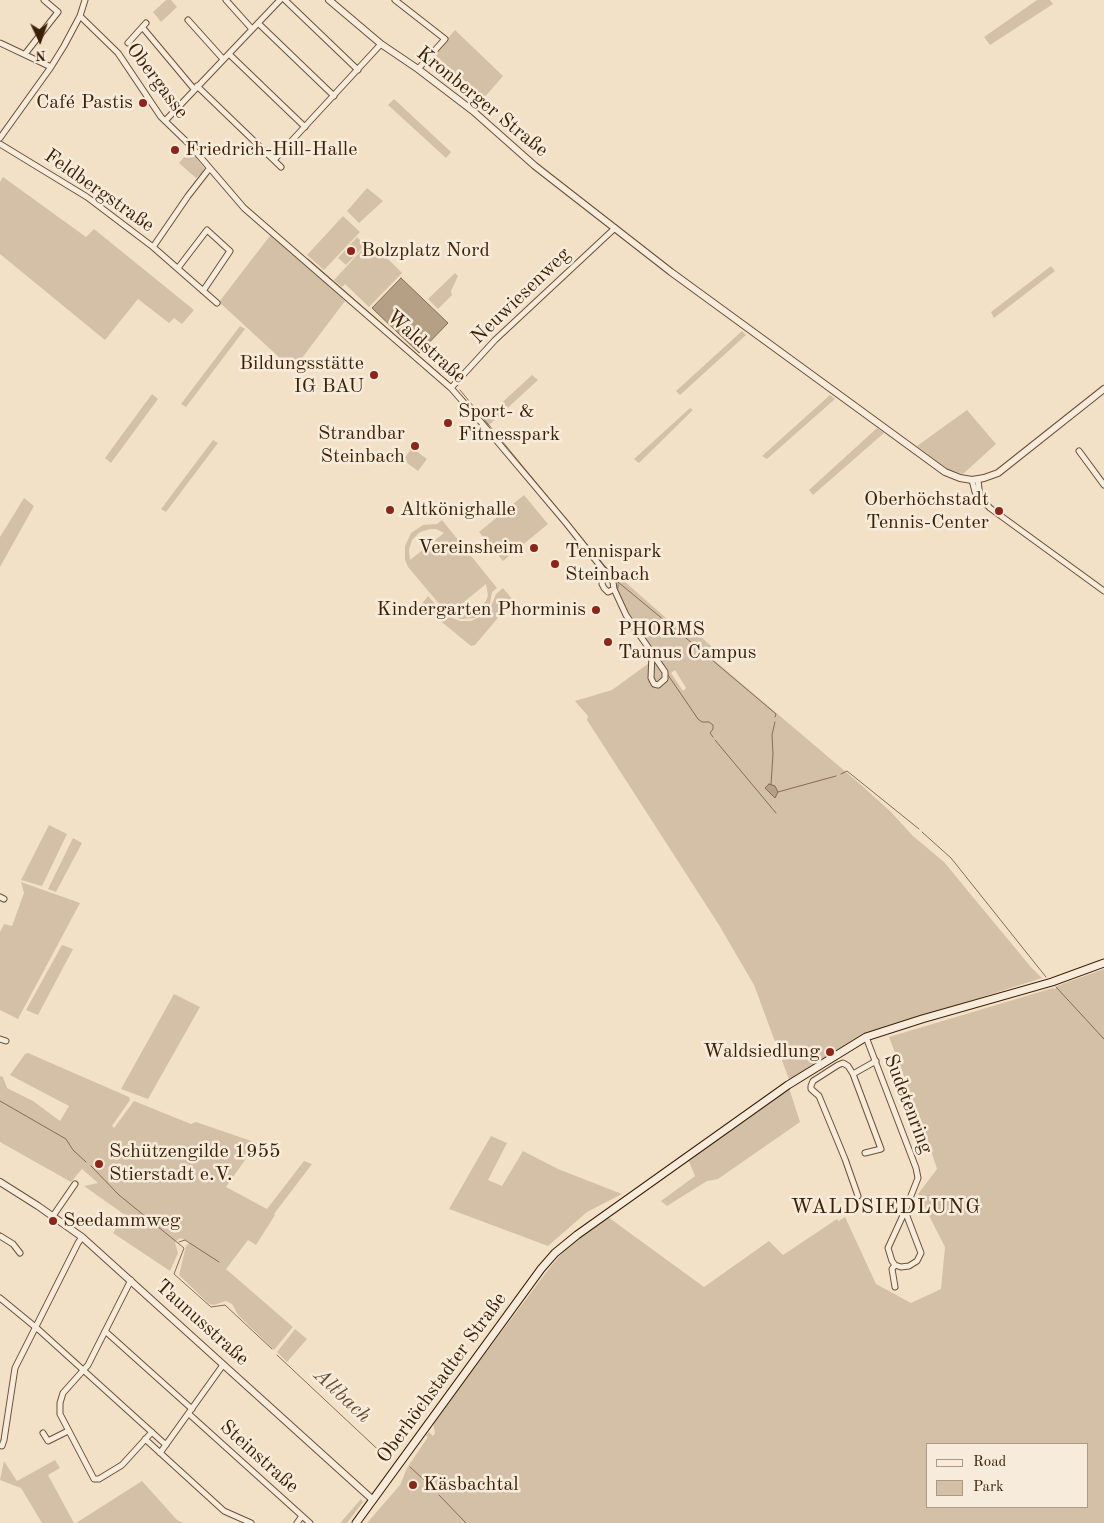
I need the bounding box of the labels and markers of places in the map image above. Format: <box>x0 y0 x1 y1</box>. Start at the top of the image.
place label: Café Pastis <box>36 91 133 115</box>
marker: Café Pastis <box>137 97 149 109</box>
place label: Friedrich-Hill-Halle <box>185 138 357 162</box>
marker: Friedrich-Hill-Halle <box>169 144 181 156</box>
place label: Bolzplatz Nord <box>361 239 490 263</box>
marker: Bolzplatz Nord <box>345 245 357 257</box>
place label: Bildungsstätte IG BAU <box>239 352 364 399</box>
marker: Bildungsstätte IG BAU <box>368 369 380 381</box>
place label: Sport- & Fitnesspark <box>458 400 560 447</box>
marker: Sport- & Fitnesspark <box>442 417 454 429</box>
place label: Strandbar Steinbach <box>318 422 405 469</box>
marker: Strandbar Steinbach <box>409 440 421 452</box>
place label: Oberhöchstadt Tennis-Center <box>864 488 989 535</box>
place label: Altkönighalle <box>400 498 516 522</box>
marker: Altkönighalle <box>384 504 396 516</box>
marker: Oberhöchstadt Tennis-Center <box>993 505 1005 517</box>
place label: Vereinsheim <box>418 536 524 560</box>
place label: Tennispark Steinbach <box>565 540 662 587</box>
marker: Vereinsheim <box>528 542 540 554</box>
marker: Tennispark Steinbach <box>549 558 561 570</box>
place label: Kindergarten Phorminis <box>377 598 586 622</box>
marker: Kindergarten Phorminis <box>590 604 602 616</box>
place label: PHORMS Taunus Campus <box>618 618 756 665</box>
marker: PHORMS Taunus Campus <box>602 636 614 648</box>
place label: Waldsiedlung <box>703 1040 820 1064</box>
marker: Waldsiedlung <box>824 1046 836 1058</box>
place label: Schützengilde 1955 Stierstadt e.V. <box>109 1140 281 1187</box>
marker: Schützengilde 1955 Stierstadt e.V. <box>93 1158 105 1170</box>
place label: Seedammweg <box>63 1209 180 1233</box>
marker: Seedammweg <box>47 1215 59 1227</box>
place label: Käsbachtal <box>423 1473 519 1497</box>
marker: Käsbachtal <box>407 1479 419 1491</box>

